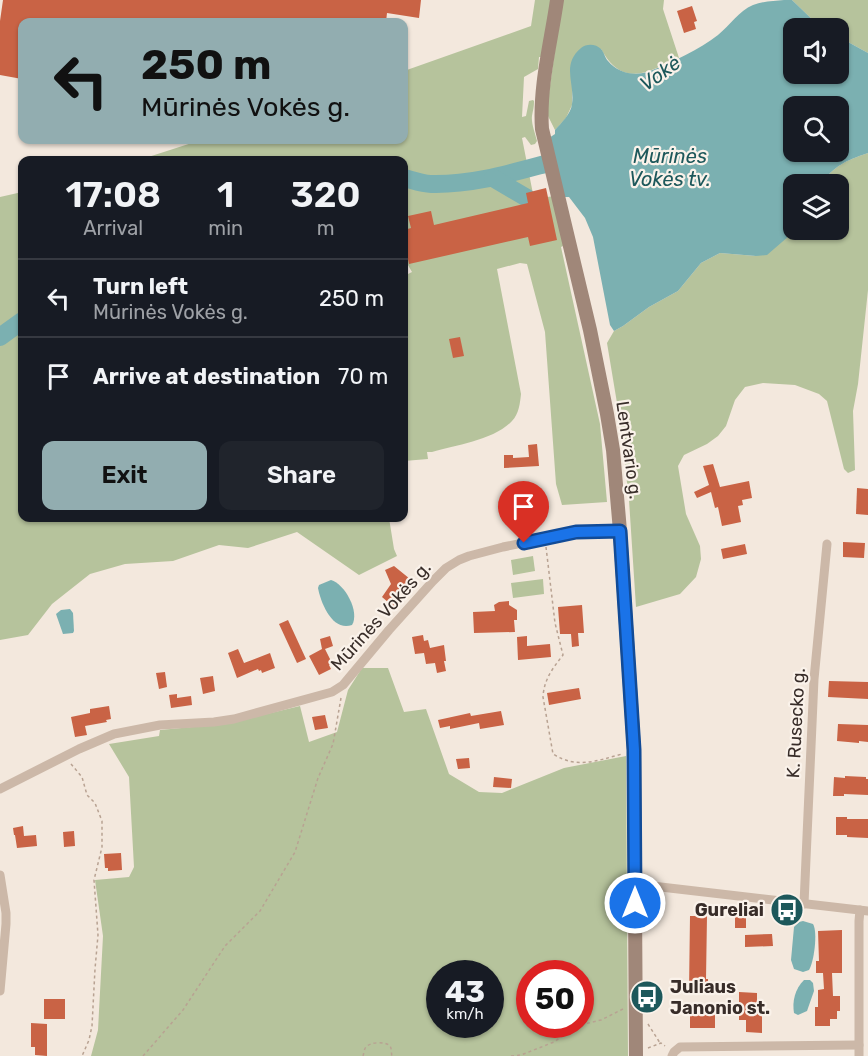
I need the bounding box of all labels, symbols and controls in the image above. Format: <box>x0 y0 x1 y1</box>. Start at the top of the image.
map controls <box>783 18 849 240</box>
button: sound <box>783 18 849 84</box>
text: 250 m <box>141 40 271 90</box>
icon: left <box>42 42 120 120</box>
water label: Vokė <box>635 50 685 96</box>
text: Mūrinės Vokės g. <box>141 91 350 123</box>
button: search <box>783 96 849 162</box>
water label: Mūrinės Vokės tv. <box>629 144 711 191</box>
text: 17:08 <box>65 173 161 216</box>
text: 1 <box>217 173 234 216</box>
text: 320 <box>291 173 361 216</box>
button: layers <box>783 174 849 240</box>
text: Arrival <box>83 216 143 240</box>
text: min <box>208 216 243 240</box>
text: m <box>317 216 334 240</box>
text: Turn left <box>93 273 188 300</box>
icon: left <box>42 282 75 315</box>
text: 250 m <box>319 285 384 312</box>
text: Mūrinės Vokės g. <box>93 300 248 324</box>
icon: arrive <box>42 360 75 393</box>
text: Arrive at destination <box>93 363 320 390</box>
text: 70 m <box>338 363 388 390</box>
street label: Lentvario g. <box>611 400 647 500</box>
button: Exit <box>42 441 207 510</box>
button: Share <box>219 441 384 510</box>
pin <box>498 481 549 543</box>
icon: arrive <box>507 490 540 523</box>
street label: Mūrinės Vokės g. <box>326 557 436 675</box>
street label: K. Rusecko g. <box>782 667 810 779</box>
position arrow <box>603 871 667 935</box>
bus stop icon: Gureliai <box>769 892 805 928</box>
place label: Gureliai <box>695 899 764 921</box>
speed limit sign: 50 <box>516 960 594 1038</box>
text: 43 <box>445 974 485 1010</box>
place label: Juliaus Janonio st. <box>670 976 770 1019</box>
bus stop icon: Juliaus Janonio st. <box>629 979 665 1015</box>
text: km/h <box>446 1005 484 1023</box>

